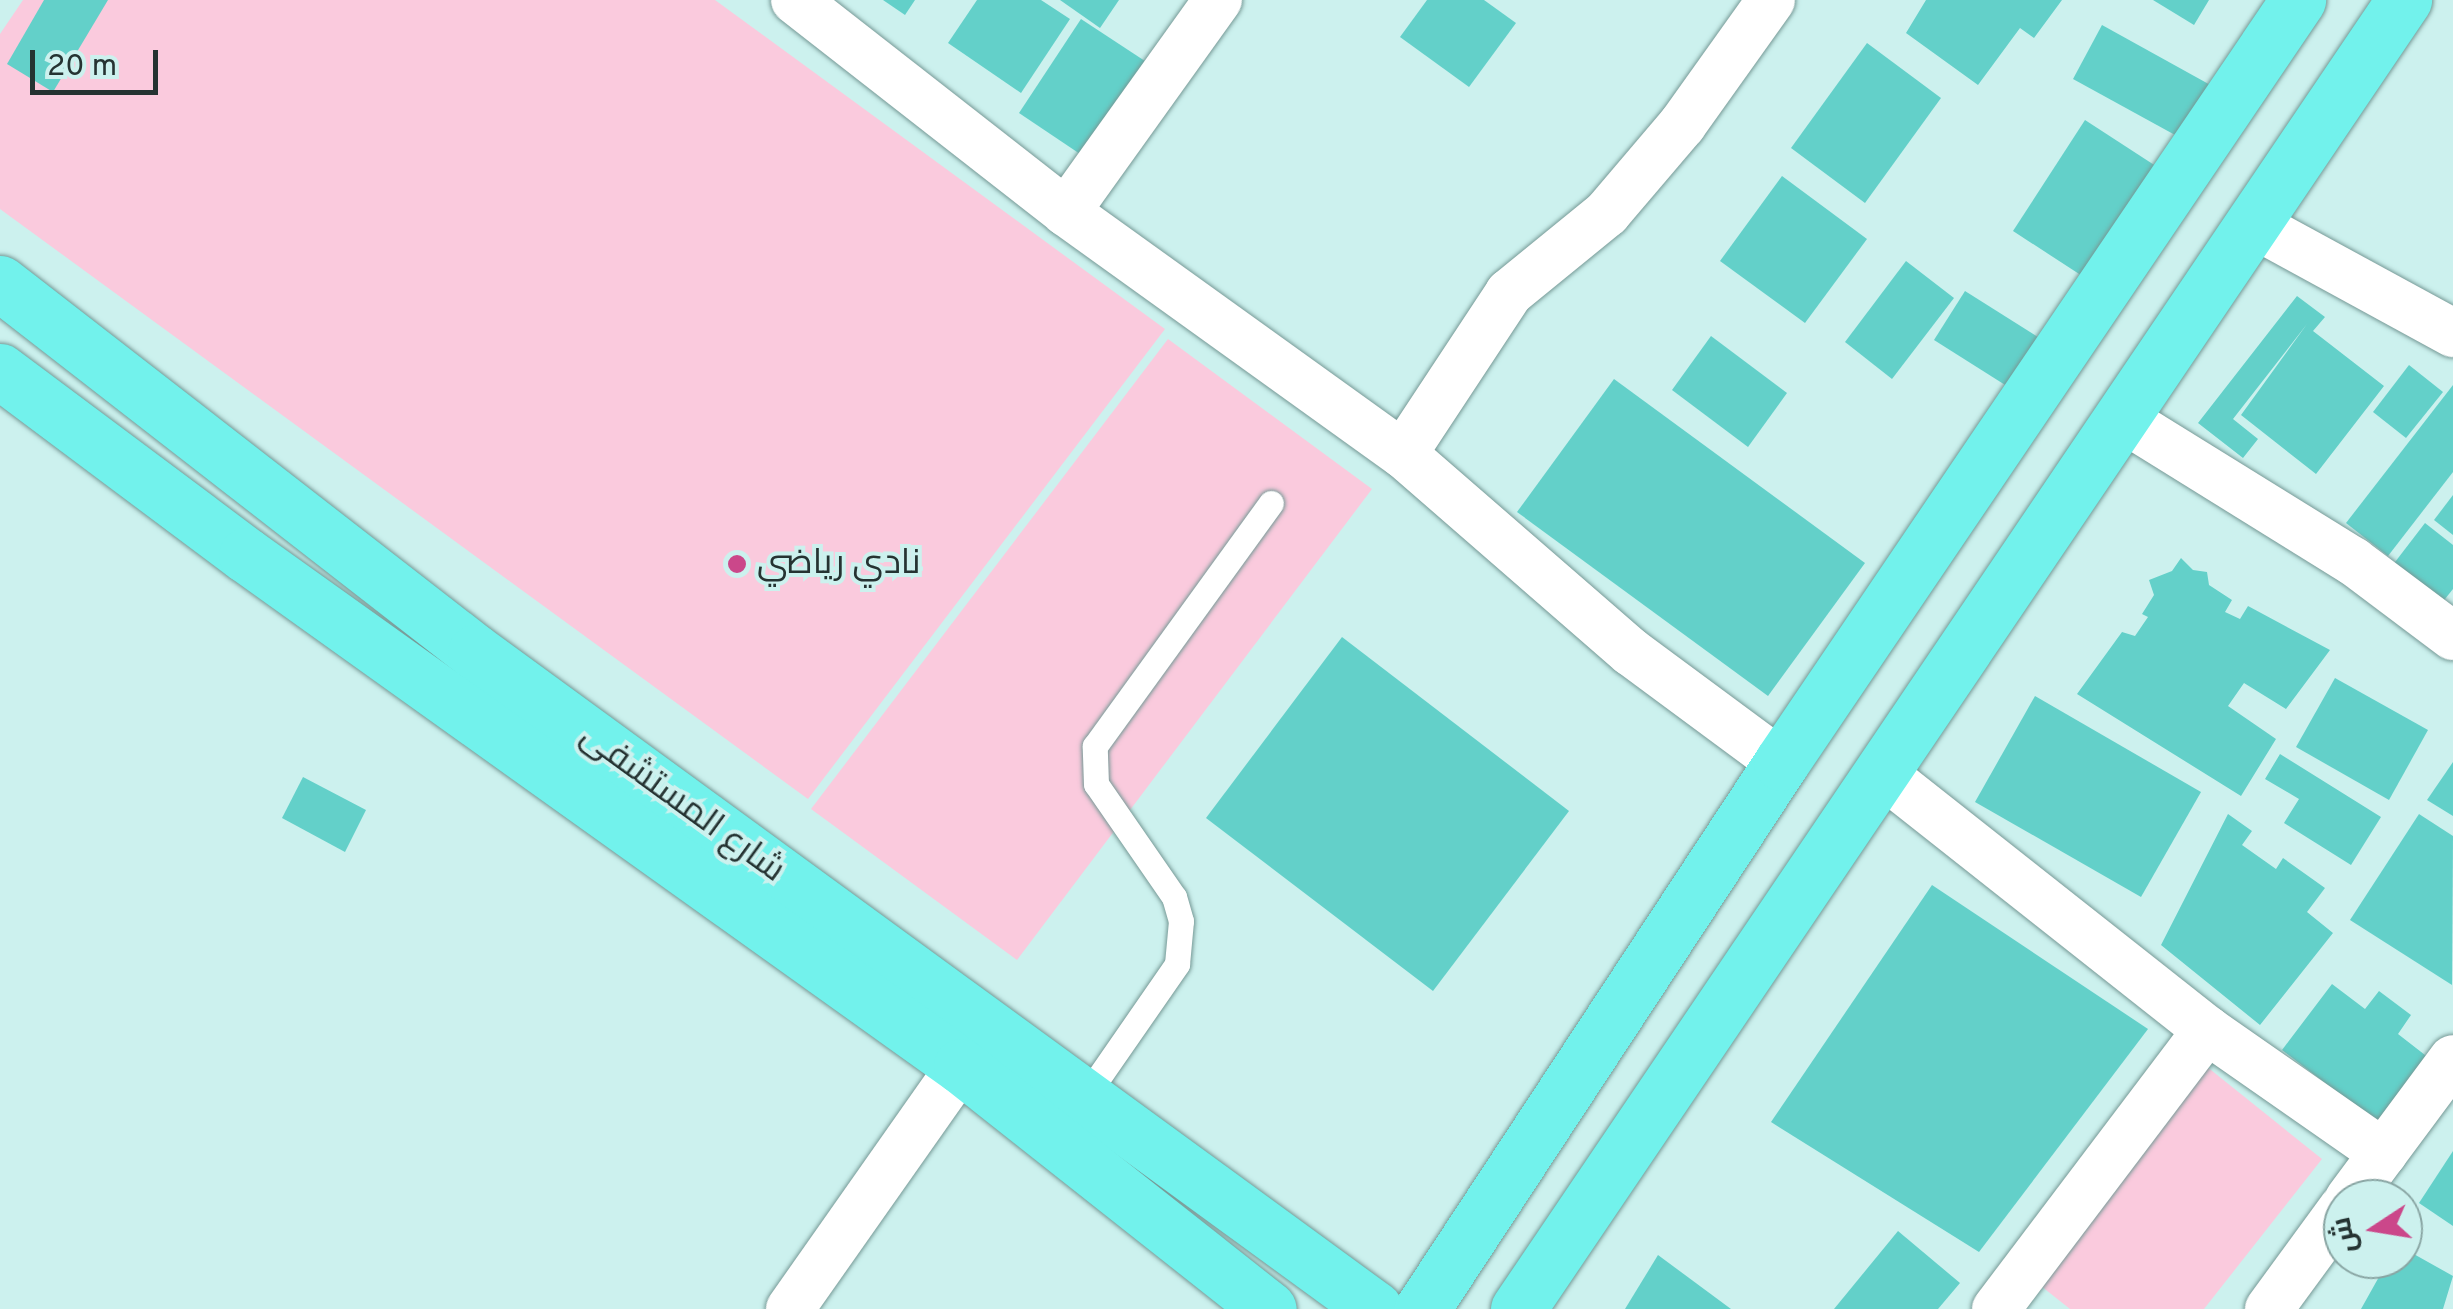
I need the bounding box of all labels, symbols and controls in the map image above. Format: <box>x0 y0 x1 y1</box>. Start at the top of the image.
scale bar <box>35 30 162 92</box>
text: 20 m <box>47 49 117 86</box>
place label: نادي رياضي <box>757 543 920 585</box>
marker: نادي رياضي <box>726 553 748 575</box>
street label: شارع المستشفى <box>572 716 792 892</box>
north arrow <box>2323 1179 2423 1279</box>
text: ش <box>2324 1214 2367 1256</box>

